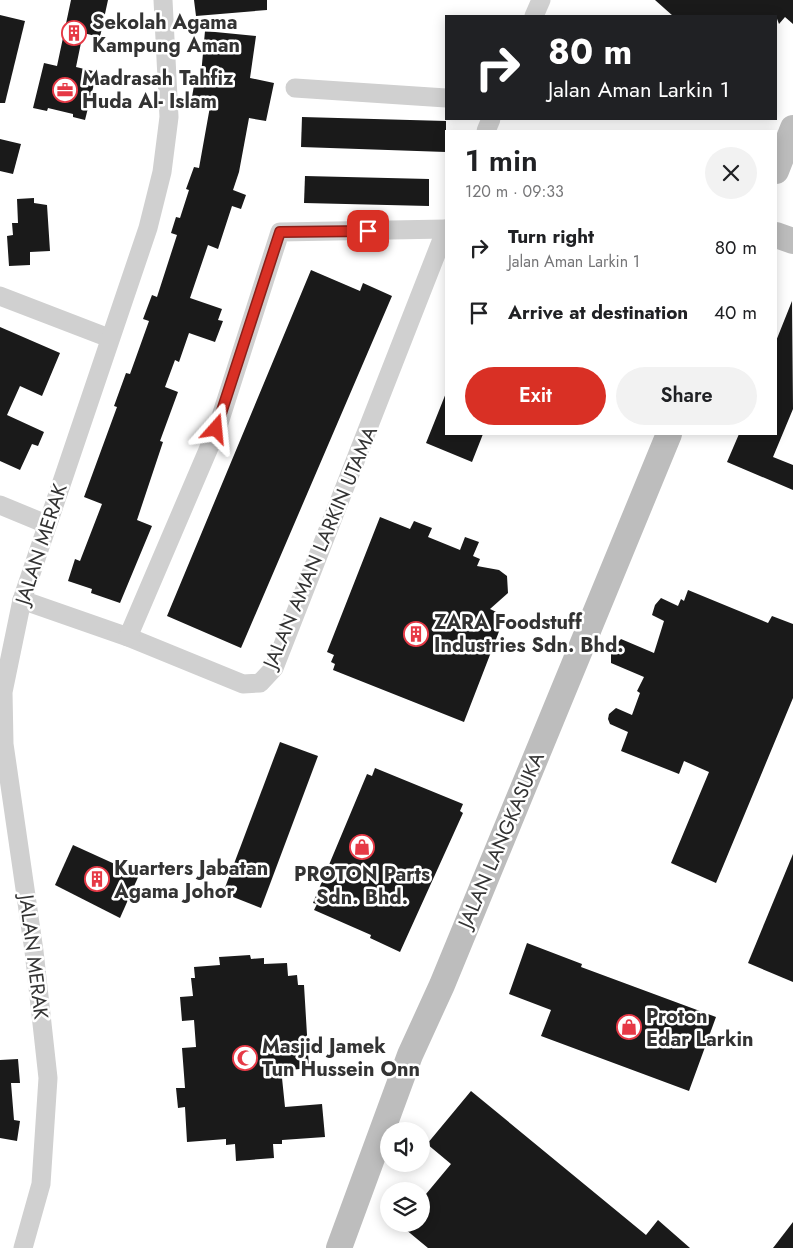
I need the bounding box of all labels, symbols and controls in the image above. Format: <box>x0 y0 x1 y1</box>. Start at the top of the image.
place label: Sekolah Agama Kampung Aman <box>92 8 240 60</box>
building icon: Sekolah Agama Kampung Aman <box>61 20 87 46</box>
text: 80 m <box>548 27 632 77</box>
icon: right <box>465 35 530 100</box>
place label: Madrasah Tahfiz Huda Al- Islam <box>82 64 234 116</box>
text: Jalan Aman Larkin 1 <box>548 73 730 105</box>
office icon: Madrasah Tahfiz Huda Al- Islam <box>52 77 78 103</box>
text: 1 min <box>465 139 538 182</box>
button: close <box>705 147 757 199</box>
text: 120 m · 09:33 <box>465 180 564 203</box>
pin <box>347 210 389 252</box>
icon: arrive <box>354 217 382 245</box>
text: Turn right <box>508 223 594 250</box>
icon: right <box>465 234 493 262</box>
text: 80 m <box>715 234 757 261</box>
text: Jalan Aman Larkin 1 <box>508 250 640 273</box>
icon: arrive <box>465 299 493 327</box>
text: Arrive at destination <box>508 299 688 326</box>
text: 40 m <box>714 299 757 326</box>
button: Exit <box>465 367 606 425</box>
button: Share <box>616 367 757 425</box>
position arrow <box>189 402 241 454</box>
street label: JALAN AMAN LARKIN UTAMA <box>255 421 385 676</box>
street label: JALAN MERAK <box>7 479 75 611</box>
place label: ZARA Foodstuff Industries Sdn. Bhd. <box>434 608 624 660</box>
building icon: ZARA Foodstuff Industries Sdn. Bhd. <box>403 621 429 647</box>
street label: JALAN LANGKASUKA <box>450 747 552 935</box>
shop icon: PROTON Parts Sdn. Bhd. <box>349 834 375 860</box>
place label: Kuarters Jabatan Agama Johor <box>113 854 268 906</box>
place label: PROTON Parts Sdn. Bhd. <box>294 860 430 912</box>
building icon: Kuarters Jabatan Agama Johor <box>84 866 110 892</box>
street label: JALAN MERAK <box>11 890 56 1022</box>
place label: Proton Edar Larkin <box>646 1002 754 1054</box>
shop icon: Proton Edar Larkin <box>616 1014 642 1040</box>
place label: Masjid Jamek Tun Hussein Onn <box>262 1032 420 1084</box>
mosque icon: Masjid Jamek Tun Hussein Onn <box>232 1045 258 1071</box>
map controls <box>380 1122 430 1232</box>
button: sound <box>380 1122 430 1172</box>
button: layers <box>380 1182 430 1232</box>

